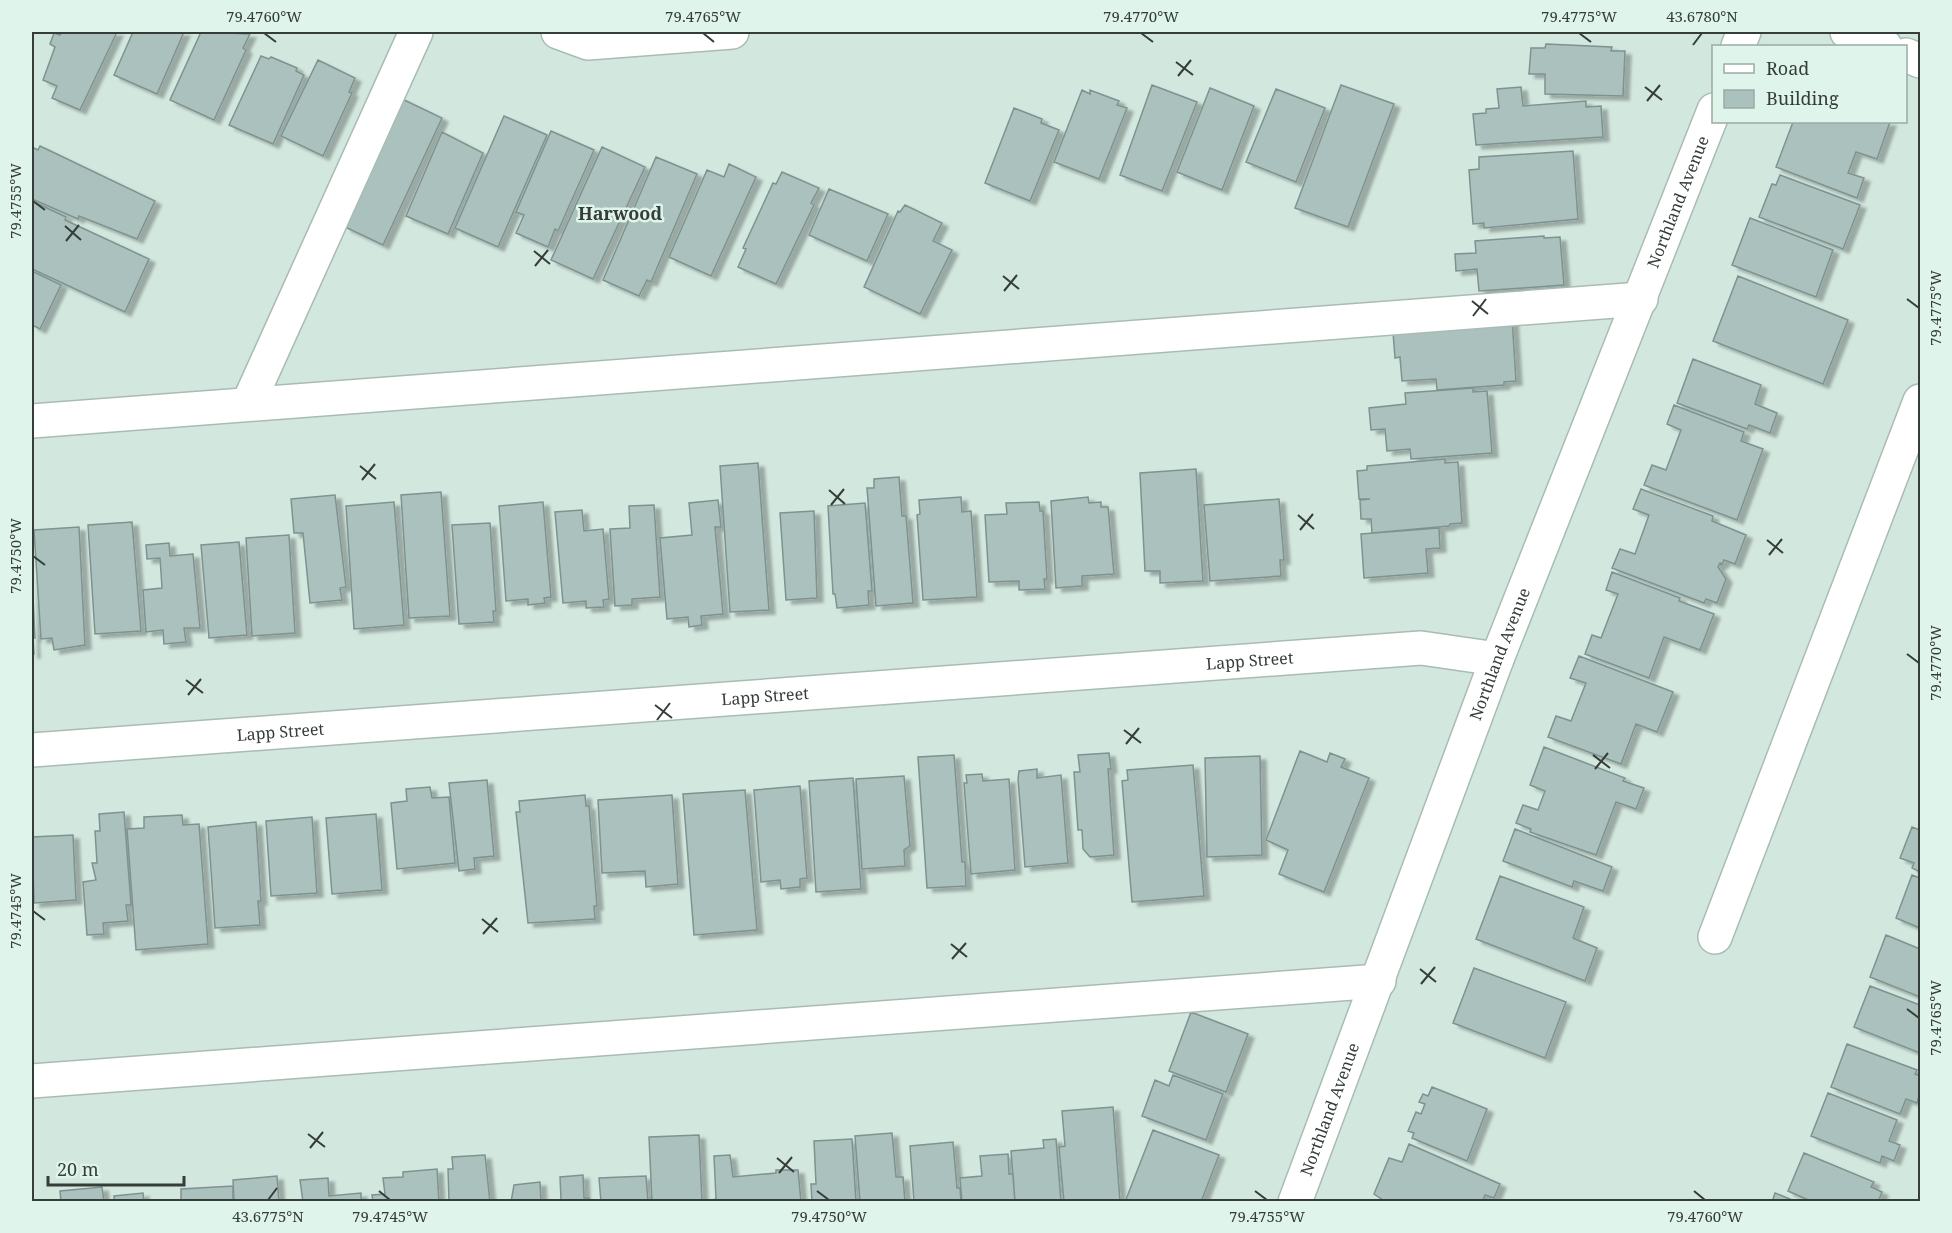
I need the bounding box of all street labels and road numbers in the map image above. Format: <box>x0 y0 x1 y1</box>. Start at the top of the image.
street label: Northland Avenue <box>1642 132 1714 271</box>
street label: Northland Avenue <box>1464 584 1535 723</box>
street label: Lapp Street <box>1205 646 1295 675</box>
street label: Lapp Street <box>721 682 810 710</box>
street label: Lapp Street <box>236 718 325 746</box>
street label: Northland Avenue <box>1295 1040 1364 1179</box>

